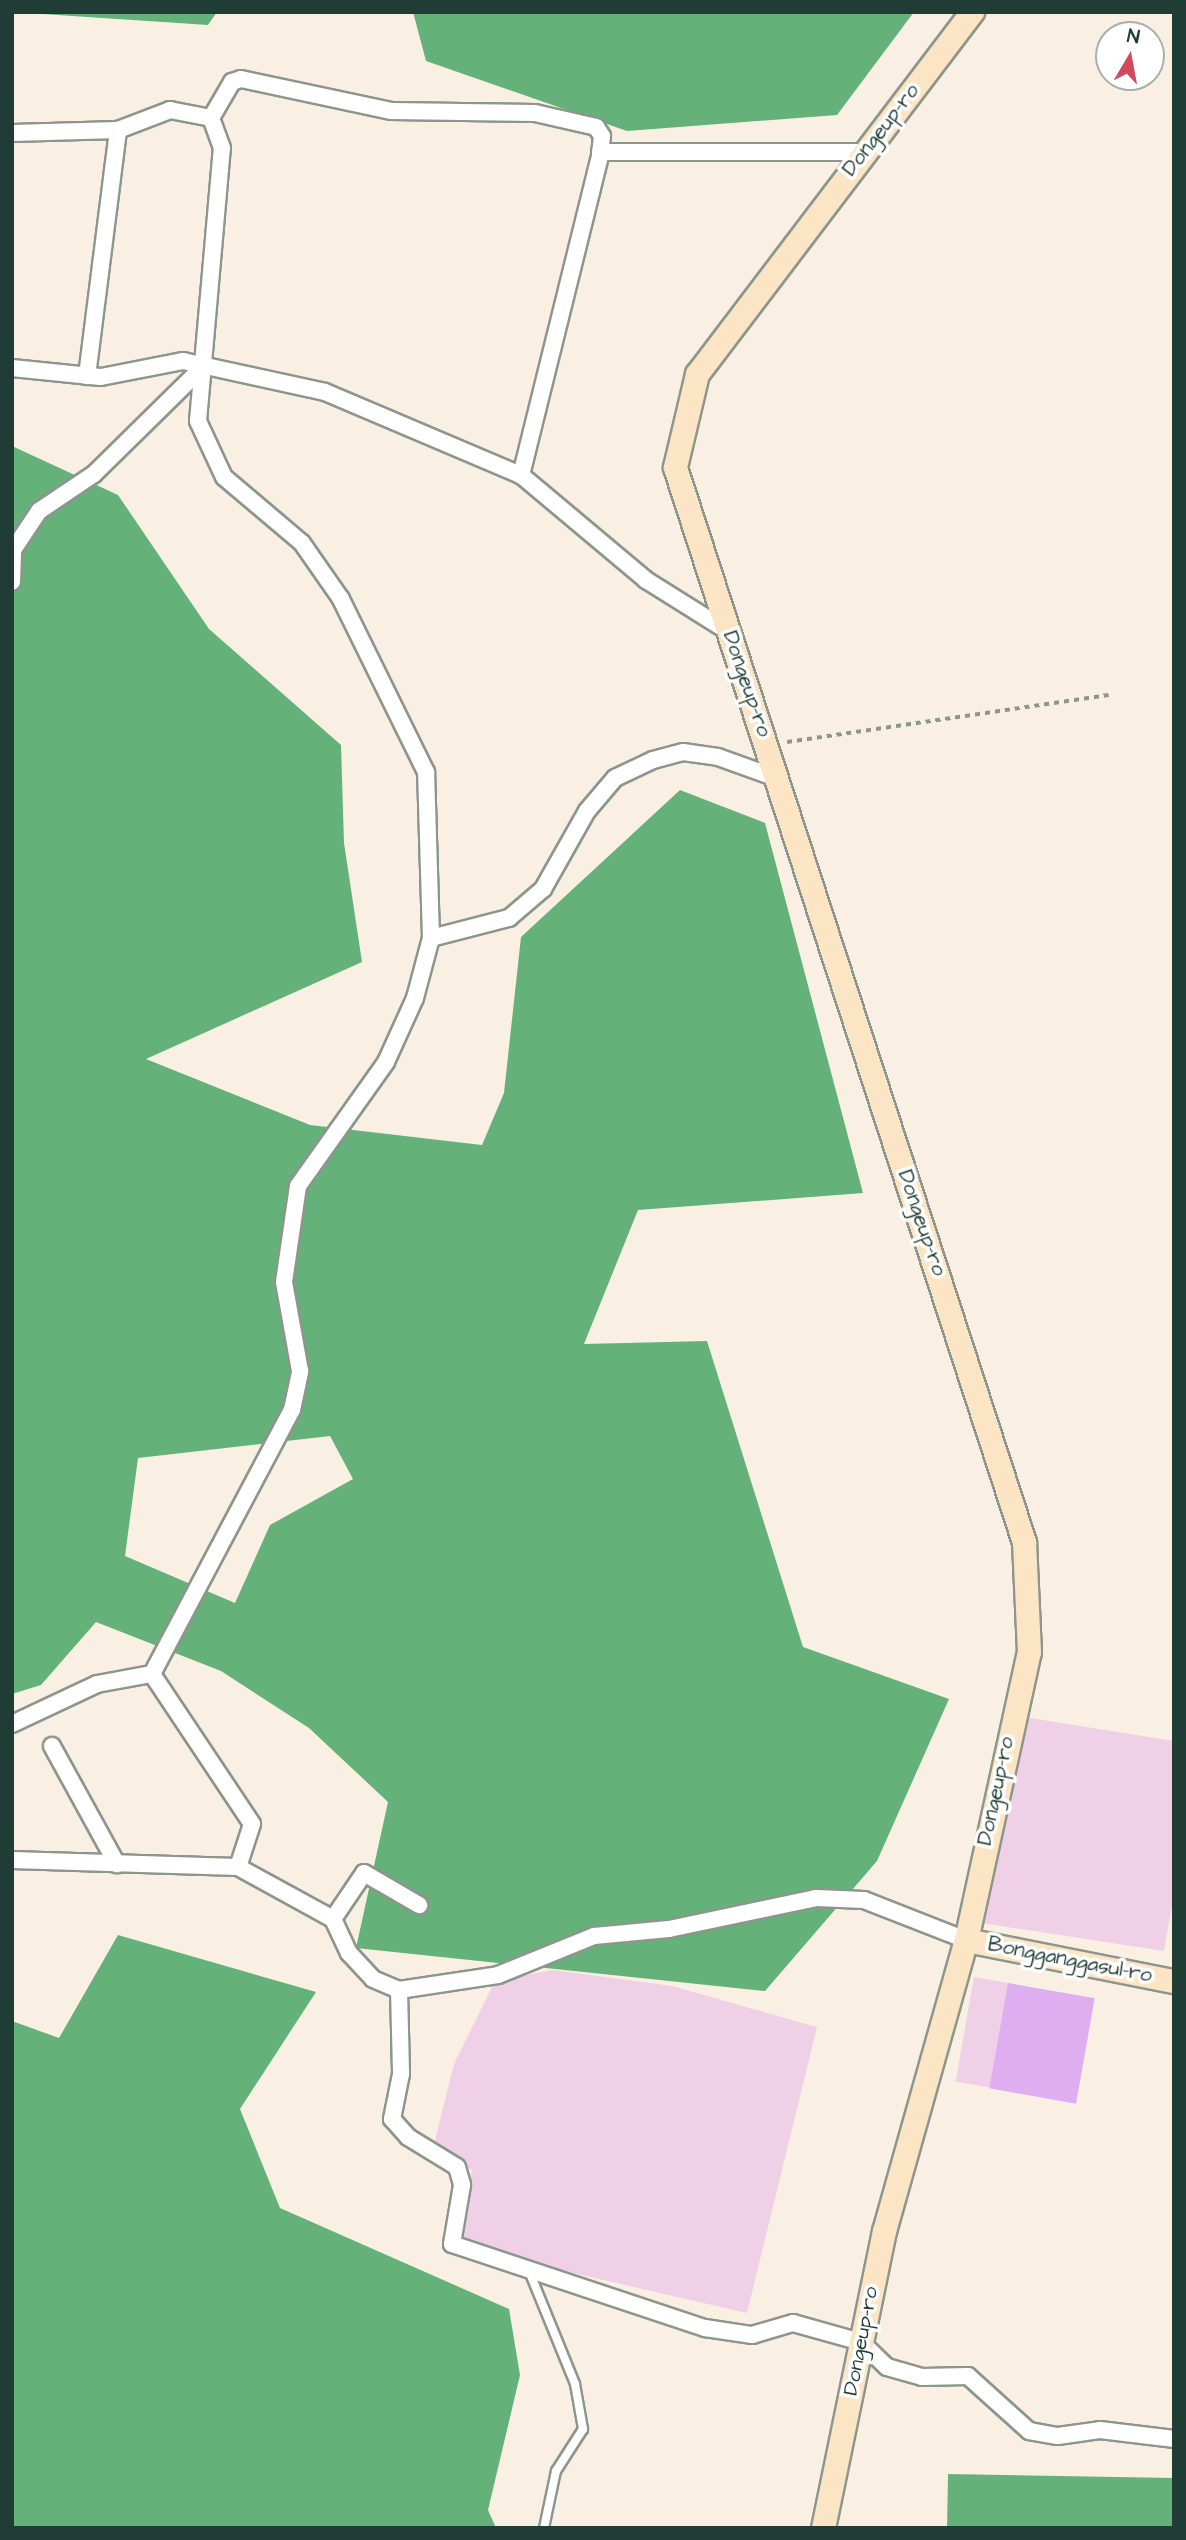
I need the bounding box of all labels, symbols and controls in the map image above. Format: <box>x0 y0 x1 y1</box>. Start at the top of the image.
north arrow <box>1095 21 1165 91</box>
text: N <box>1125 22 1142 51</box>
street label: Dongeup-ro <box>837 79 925 181</box>
street label: Dongeup-ro <box>717 628 777 740</box>
street label: Dongeup-ro <box>892 1167 952 1279</box>
street label: Dongeup-ro <box>972 1734 1020 1848</box>
street label: Bongganggasul-ro <box>986 1932 1154 1988</box>
street label: Dongeup-ro <box>838 2284 884 2398</box>

